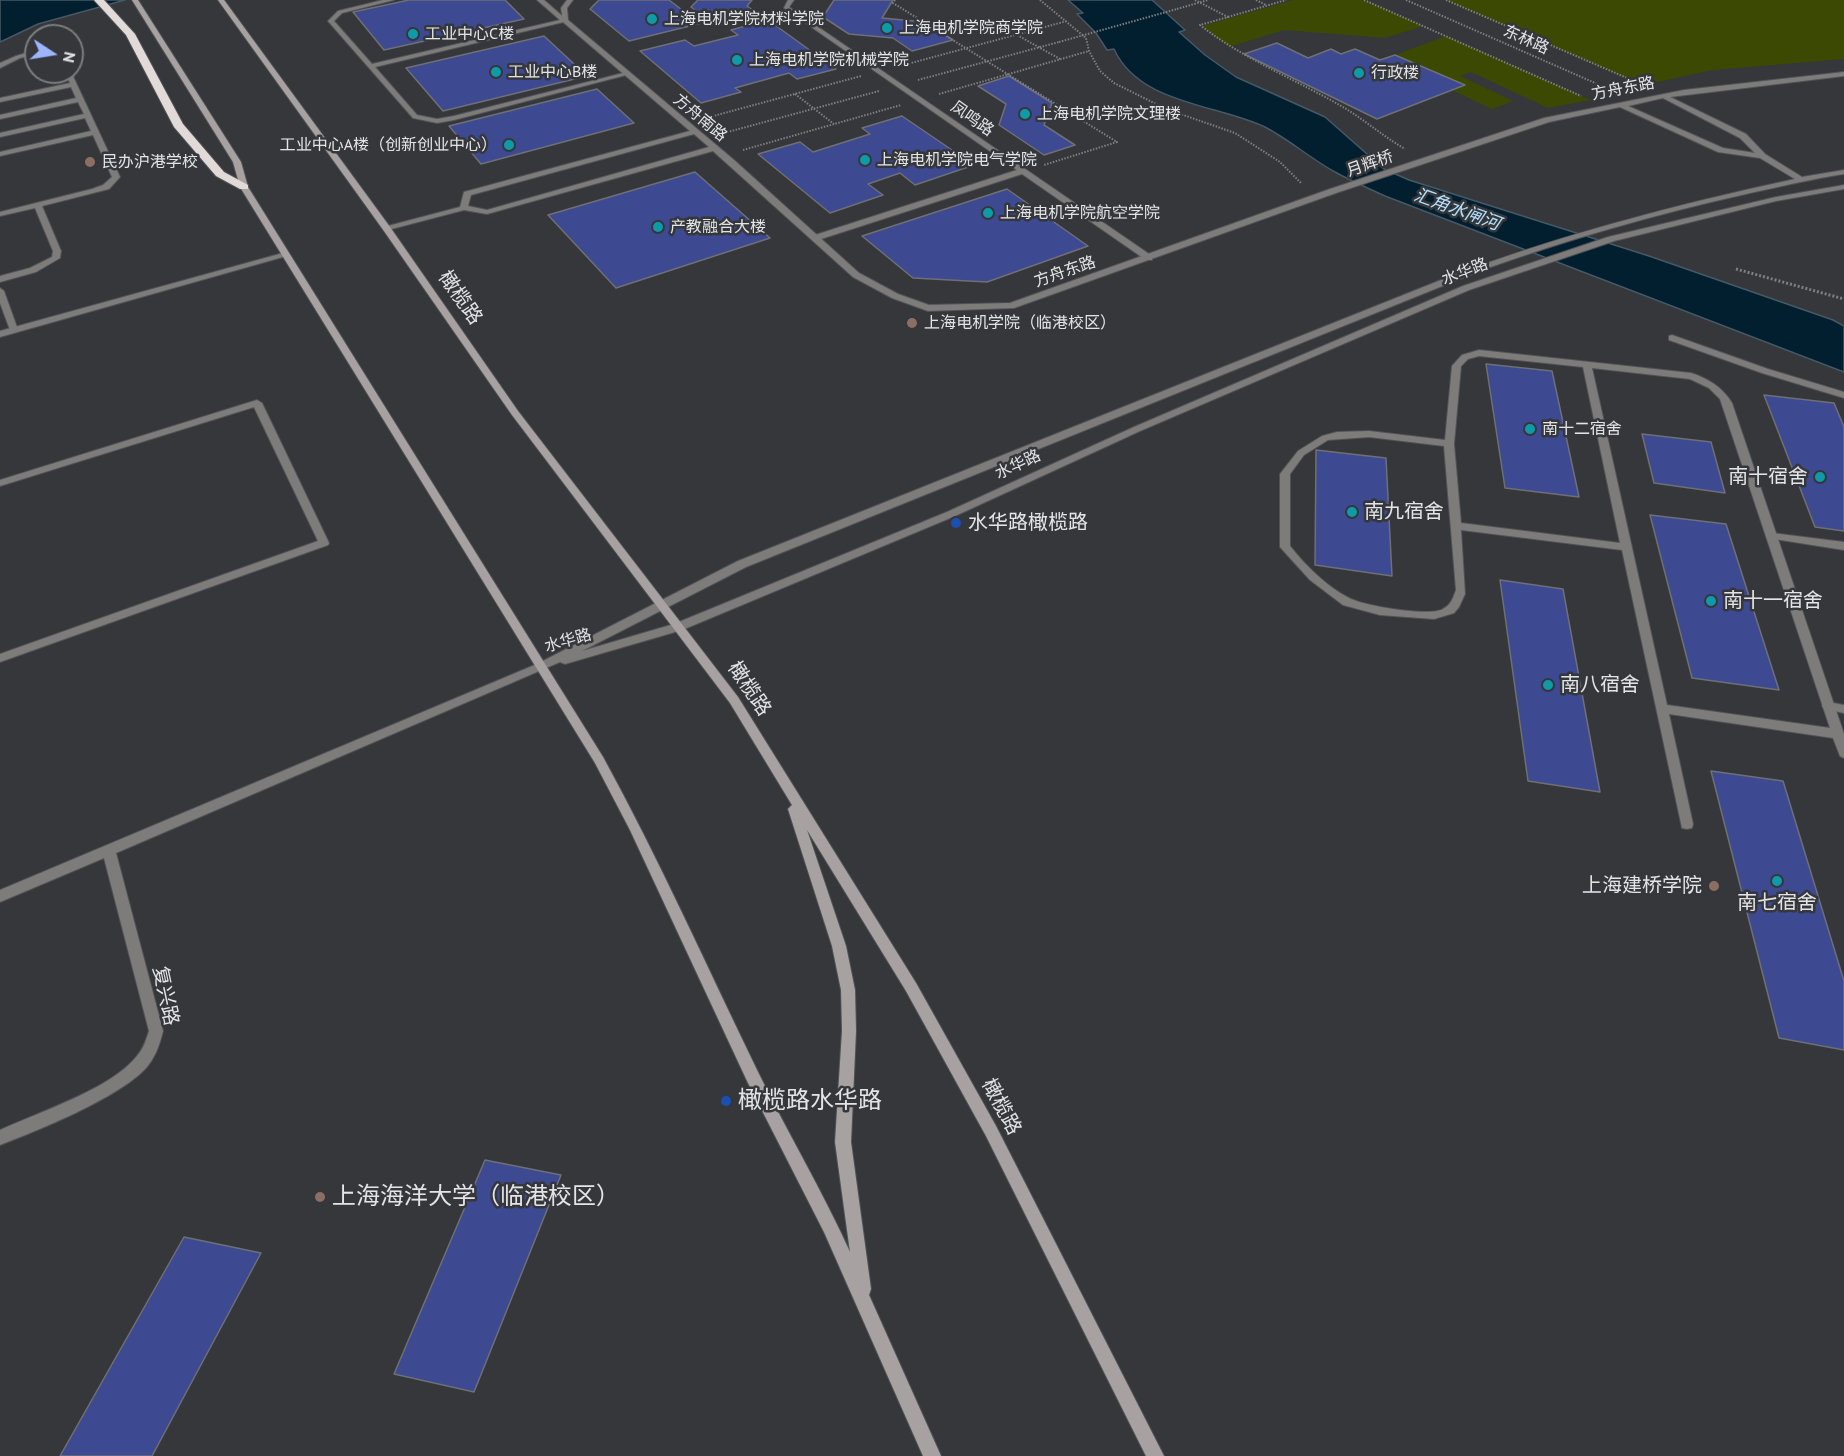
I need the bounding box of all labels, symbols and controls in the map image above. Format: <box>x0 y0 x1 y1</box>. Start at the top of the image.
place label: 上海电机学院材料学院 <box>664 9 824 29</box>
marker: 上海电机学院材料学院 <box>645 12 659 26</box>
place label: 上海电机学院商学院 <box>899 18 1043 38</box>
marker: 上海电机学院商学院 <box>880 21 894 35</box>
street label: 东林路 <box>1500 21 1552 59</box>
north arrow <box>24 24 84 84</box>
place label: 工业中心C楼 <box>425 24 514 44</box>
marker: 工业中心C楼 <box>406 27 420 41</box>
text: N <box>59 50 81 65</box>
place label: 上海电机学院机械学院 <box>749 50 909 70</box>
marker: 上海电机学院机械学院 <box>730 53 744 67</box>
place label: 工业中心B楼 <box>508 62 597 82</box>
place label: 行政楼 <box>1371 63 1419 83</box>
marker: 工业中心B楼 <box>489 65 503 79</box>
marker: 行政楼 <box>1352 66 1366 80</box>
street label: 方舟东路 <box>1590 73 1656 105</box>
street label: 方舟南路 <box>669 90 731 146</box>
street label: 凤鸣路 <box>947 97 997 141</box>
place label: 上海电机学院文理楼 <box>1037 104 1181 124</box>
marker: 上海电机学院文理楼 <box>1018 107 1032 121</box>
place label: 工业中心A楼（创新创业中心） <box>280 135 497 155</box>
marker: 工业中心A楼（创新创业中心） <box>502 138 516 152</box>
street label: 月辉桥 <box>1344 147 1396 181</box>
place label: 上海电机学院电气学院 <box>877 150 1037 170</box>
place label: 民办沪港学校 <box>102 152 198 172</box>
marker: 上海电机学院电气学院 <box>858 153 872 167</box>
marker: 民办沪港学校 <box>83 155 97 169</box>
water label: 汇角水闸河 <box>1411 184 1503 236</box>
place label: 上海电机学院航空学院 <box>1000 203 1160 223</box>
marker: 上海电机学院航空学院 <box>981 206 995 220</box>
place label: 产教融合大楼 <box>670 217 766 237</box>
marker: 产教融合大楼 <box>651 220 665 234</box>
street label: 方舟东路 <box>1032 253 1098 291</box>
street label: 水华路 <box>1439 254 1491 290</box>
street label: 橄榄路 <box>433 267 487 329</box>
place label: 上海电机学院（临港校区） <box>924 313 1116 333</box>
marker: 上海电机学院（临港校区） <box>905 316 919 330</box>
place label: 南十二宿舍 <box>1542 419 1622 439</box>
marker: 南十二宿舍 <box>1523 422 1537 436</box>
street label: 水华路 <box>992 446 1044 484</box>
place label: 南十宿舍 <box>1728 465 1808 489</box>
marker: 南十宿舍 <box>1813 470 1827 484</box>
place label: 南九宿舍 <box>1364 500 1444 524</box>
marker: 南九宿舍 <box>1345 505 1359 519</box>
place label: 水华路橄榄路 <box>968 511 1088 535</box>
marker: 水华路橄榄路 <box>949 516 963 530</box>
place label: 南十一宿舍 <box>1723 589 1823 613</box>
marker: 南十一宿舍 <box>1704 594 1718 608</box>
street label: 水华路 <box>542 625 594 657</box>
street label: 橄榄路 <box>722 657 776 721</box>
place label: 南八宿舍 <box>1560 673 1640 697</box>
marker: 南八宿舍 <box>1541 678 1555 692</box>
place label: 上海建桥学院 <box>1582 874 1702 898</box>
marker: 南七宿舍 <box>1770 874 1784 888</box>
marker: 上海建桥学院 <box>1707 879 1721 893</box>
place label: 南七宿舍 <box>1737 891 1817 915</box>
street label: 复兴路 <box>147 964 183 1028</box>
street label: 橄榄路 <box>976 1075 1026 1139</box>
place label: 橄榄路水华路 <box>738 1087 882 1115</box>
marker: 橄榄路水华路 <box>719 1094 733 1108</box>
place label: 上海海洋大学（临港校区） <box>332 1183 620 1211</box>
marker: 上海海洋大学（临港校区） <box>313 1190 327 1204</box>

